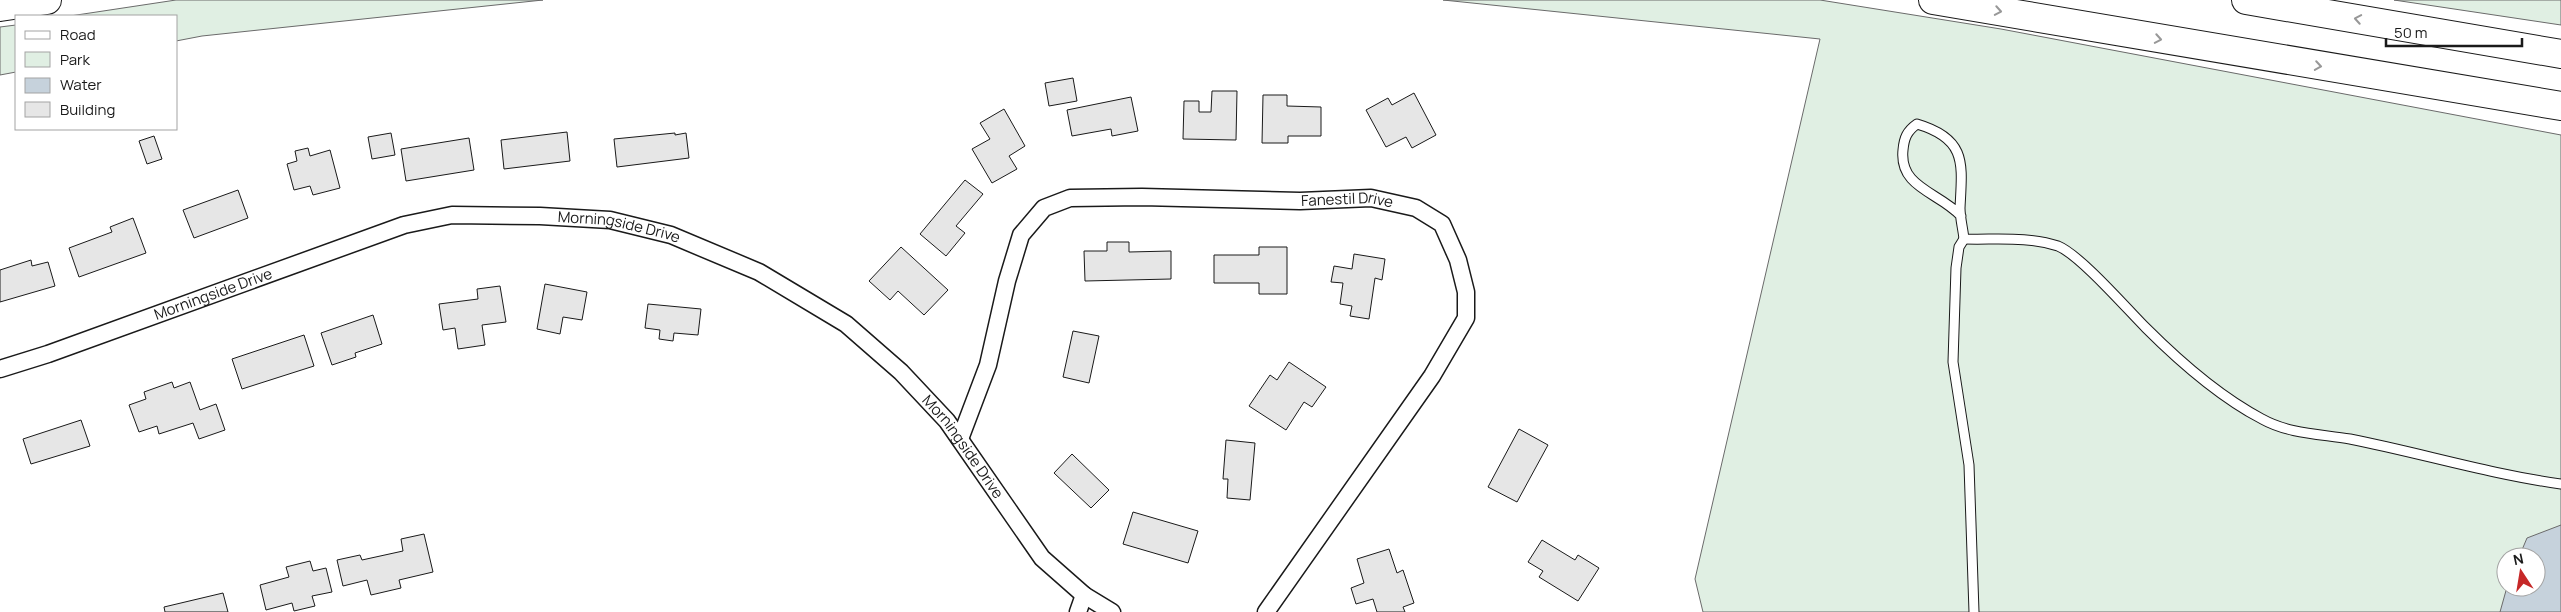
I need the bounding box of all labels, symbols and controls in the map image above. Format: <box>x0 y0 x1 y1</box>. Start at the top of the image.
one-way arrow <box>1993 6 2002 16</box>
legend <box>15 15 178 130</box>
one-way arrow <box>2353 15 2362 25</box>
scale bar <box>2386 15 2522 47</box>
text: 50 m <box>2394 22 2428 43</box>
text: Road <box>60 24 96 45</box>
one-way arrow <box>2154 34 2162 44</box>
text: Park <box>60 49 90 70</box>
one-way arrow <box>2314 61 2323 71</box>
text: Water <box>60 74 102 95</box>
text: Building <box>60 99 115 120</box>
street label: Fanestil Drive <box>1301 187 1395 213</box>
street label: Morningside Drive <box>557 206 684 248</box>
street label: Morningside Drive <box>151 263 275 325</box>
street label: Morningside Drive <box>918 390 1009 503</box>
north arrow <box>2496 547 2546 597</box>
text: N <box>2511 548 2525 569</box>

